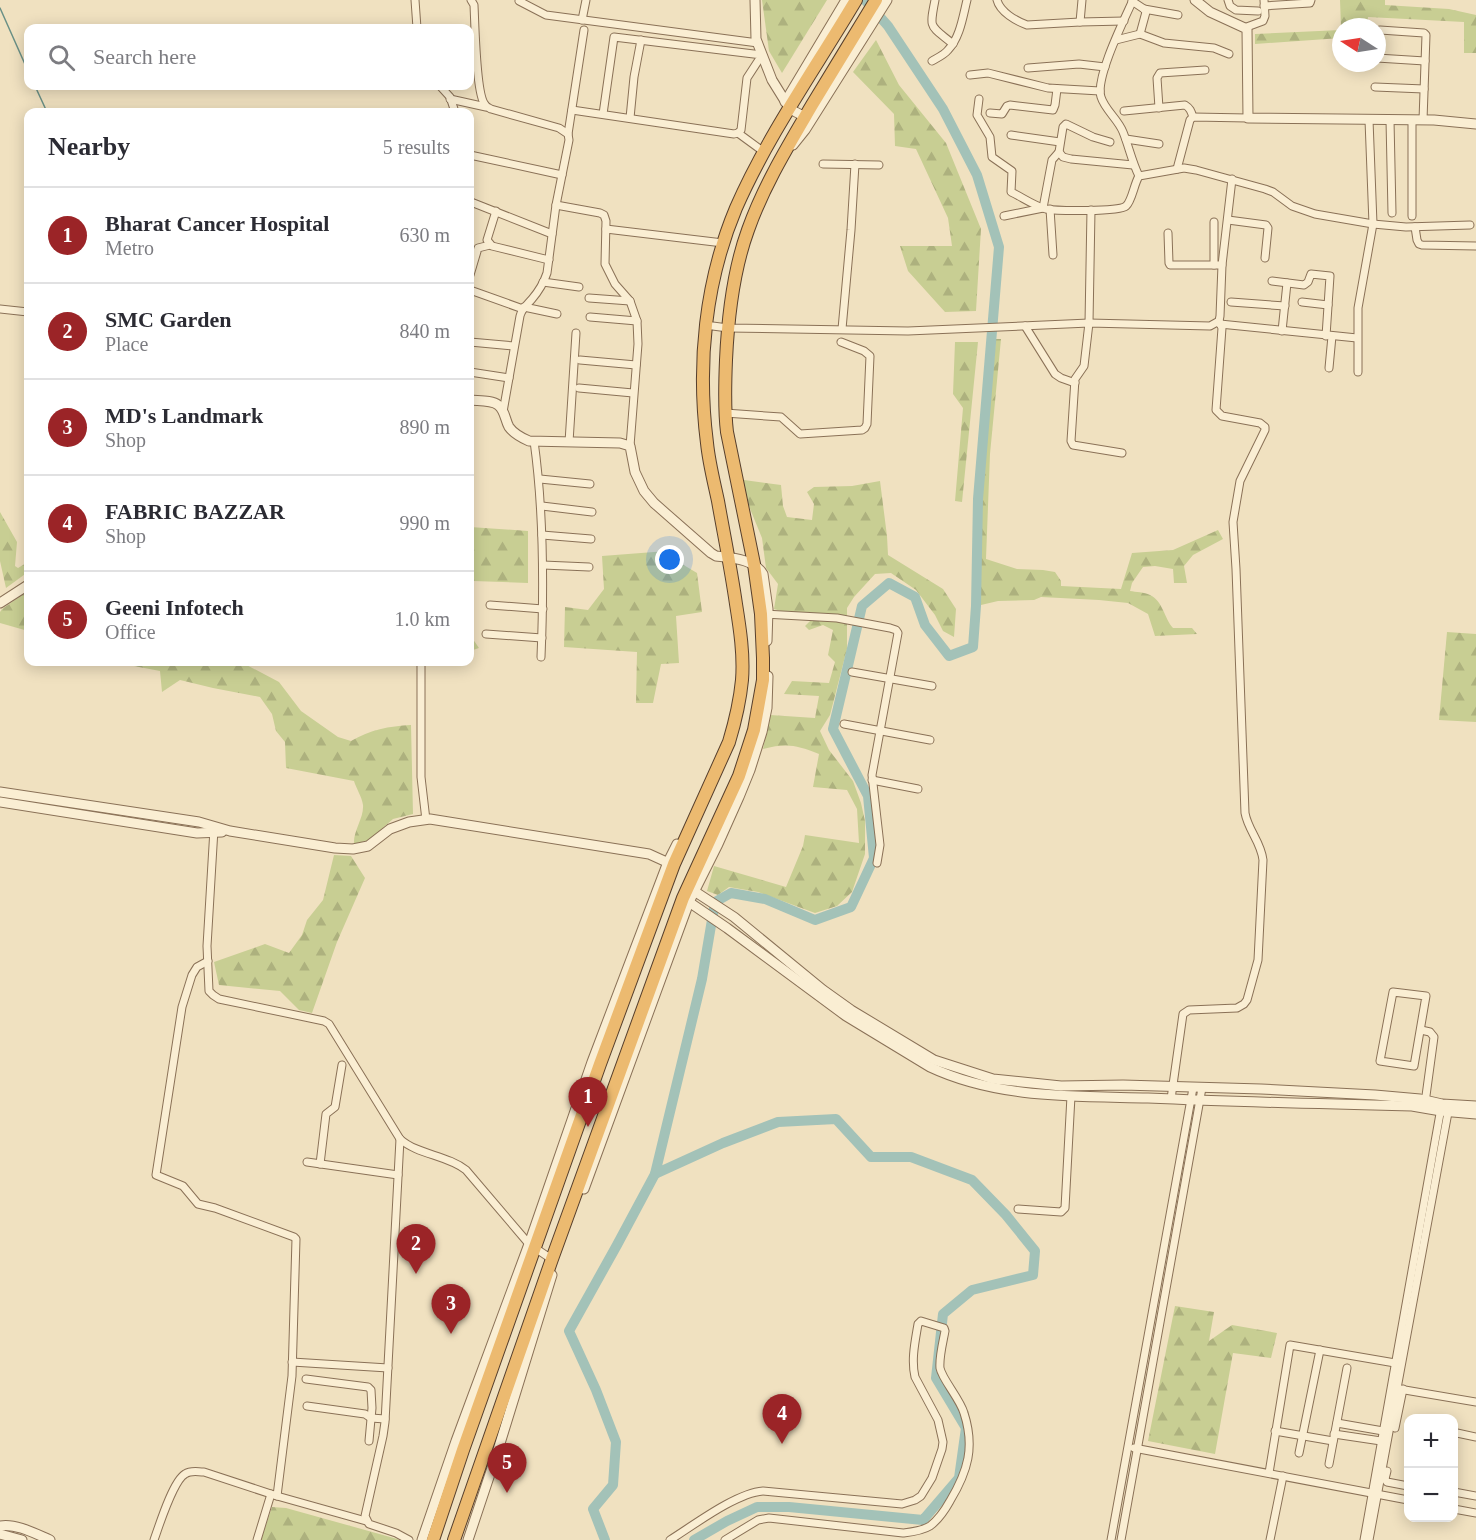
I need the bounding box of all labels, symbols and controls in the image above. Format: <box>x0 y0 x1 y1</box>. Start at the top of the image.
north arrow <box>1332 18 1386 72</box>
search box <box>24 24 474 90</box>
icon: search <box>45 41 78 74</box>
text: Search here <box>93 44 196 69</box>
text: Nearby <box>48 132 130 161</box>
text: 5 results <box>383 136 450 158</box>
text: Bharat Cancer Hospital <box>105 211 329 236</box>
text: 1 <box>63 224 73 246</box>
text: 630 m <box>399 224 450 246</box>
text: Metro <box>105 237 154 259</box>
text: SMC Garden <box>105 307 232 332</box>
text: 2 <box>63 320 73 342</box>
text: 840 m <box>399 320 450 342</box>
text: Place <box>105 333 148 355</box>
text: MD's Landmark <box>105 403 263 428</box>
text: 3 <box>63 416 73 438</box>
text: 890 m <box>399 416 450 438</box>
text: Shop <box>105 429 146 451</box>
text: FABRIC BAZZAR <box>105 499 285 524</box>
text: 4 <box>63 512 73 534</box>
text: 990 m <box>399 512 450 534</box>
text: Shop <box>105 525 146 547</box>
your location <box>655 545 684 574</box>
text: Geeni Infotech <box>105 595 244 620</box>
text: 5 <box>63 608 73 630</box>
text: 1.0 km <box>394 608 450 630</box>
text: Office <box>105 621 156 643</box>
pin: 1 <box>568 1078 608 1127</box>
pin: 2 <box>396 1224 436 1274</box>
pin: 3 <box>432 1284 470 1334</box>
pin: 4 <box>762 1394 802 1444</box>
map controls <box>1404 1414 1458 1522</box>
button: + <box>1404 1414 1458 1468</box>
pin: 5 <box>488 1444 526 1493</box>
button: − <box>1404 1468 1458 1522</box>

